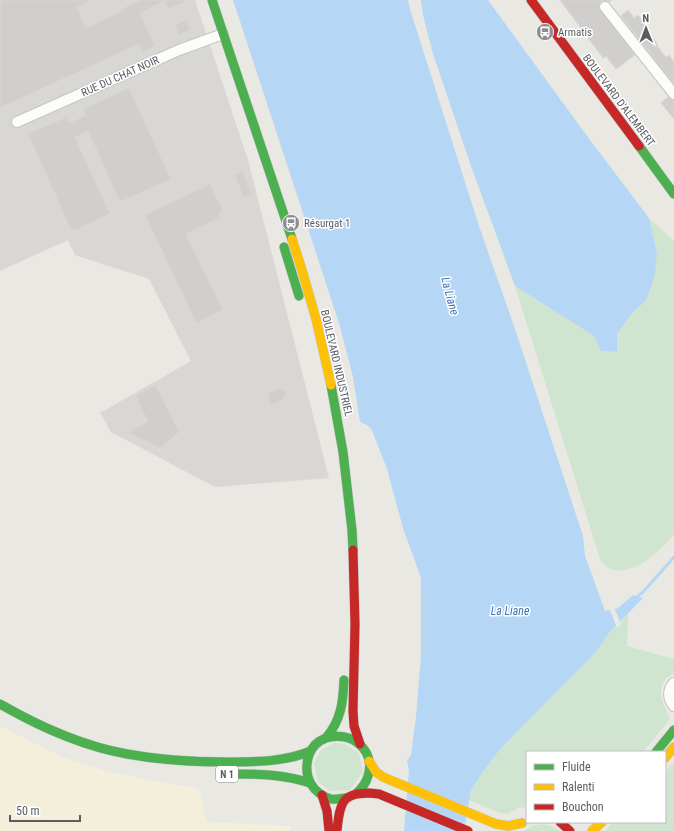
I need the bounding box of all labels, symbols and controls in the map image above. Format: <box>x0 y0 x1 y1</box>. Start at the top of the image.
north arrow <box>626 8 666 48</box>
text: N <box>642 12 650 25</box>
bus stop icon: Armatis <box>535 22 555 42</box>
place label: Armatis <box>558 26 592 39</box>
street label: BOULEVARD D'ALEMBERT <box>580 52 658 149</box>
street label: RUE DU CHAT NOIR <box>79 53 161 99</box>
bus stop icon: Résurgat 1 <box>281 213 301 233</box>
place label: Résurgat 1 <box>304 217 350 230</box>
water label: La Liane <box>438 275 462 317</box>
street label: BOULEVARD INDUSTRIEL <box>318 309 355 418</box>
water label: La Liane <box>491 604 530 618</box>
legend <box>526 751 666 823</box>
text: Fluide <box>562 760 591 774</box>
road number: N 1 <box>216 766 238 782</box>
text: Ralenti <box>562 780 595 794</box>
scale bar <box>10 797 80 823</box>
text: Bouchon <box>562 800 604 814</box>
text: 50 m <box>16 804 40 818</box>

